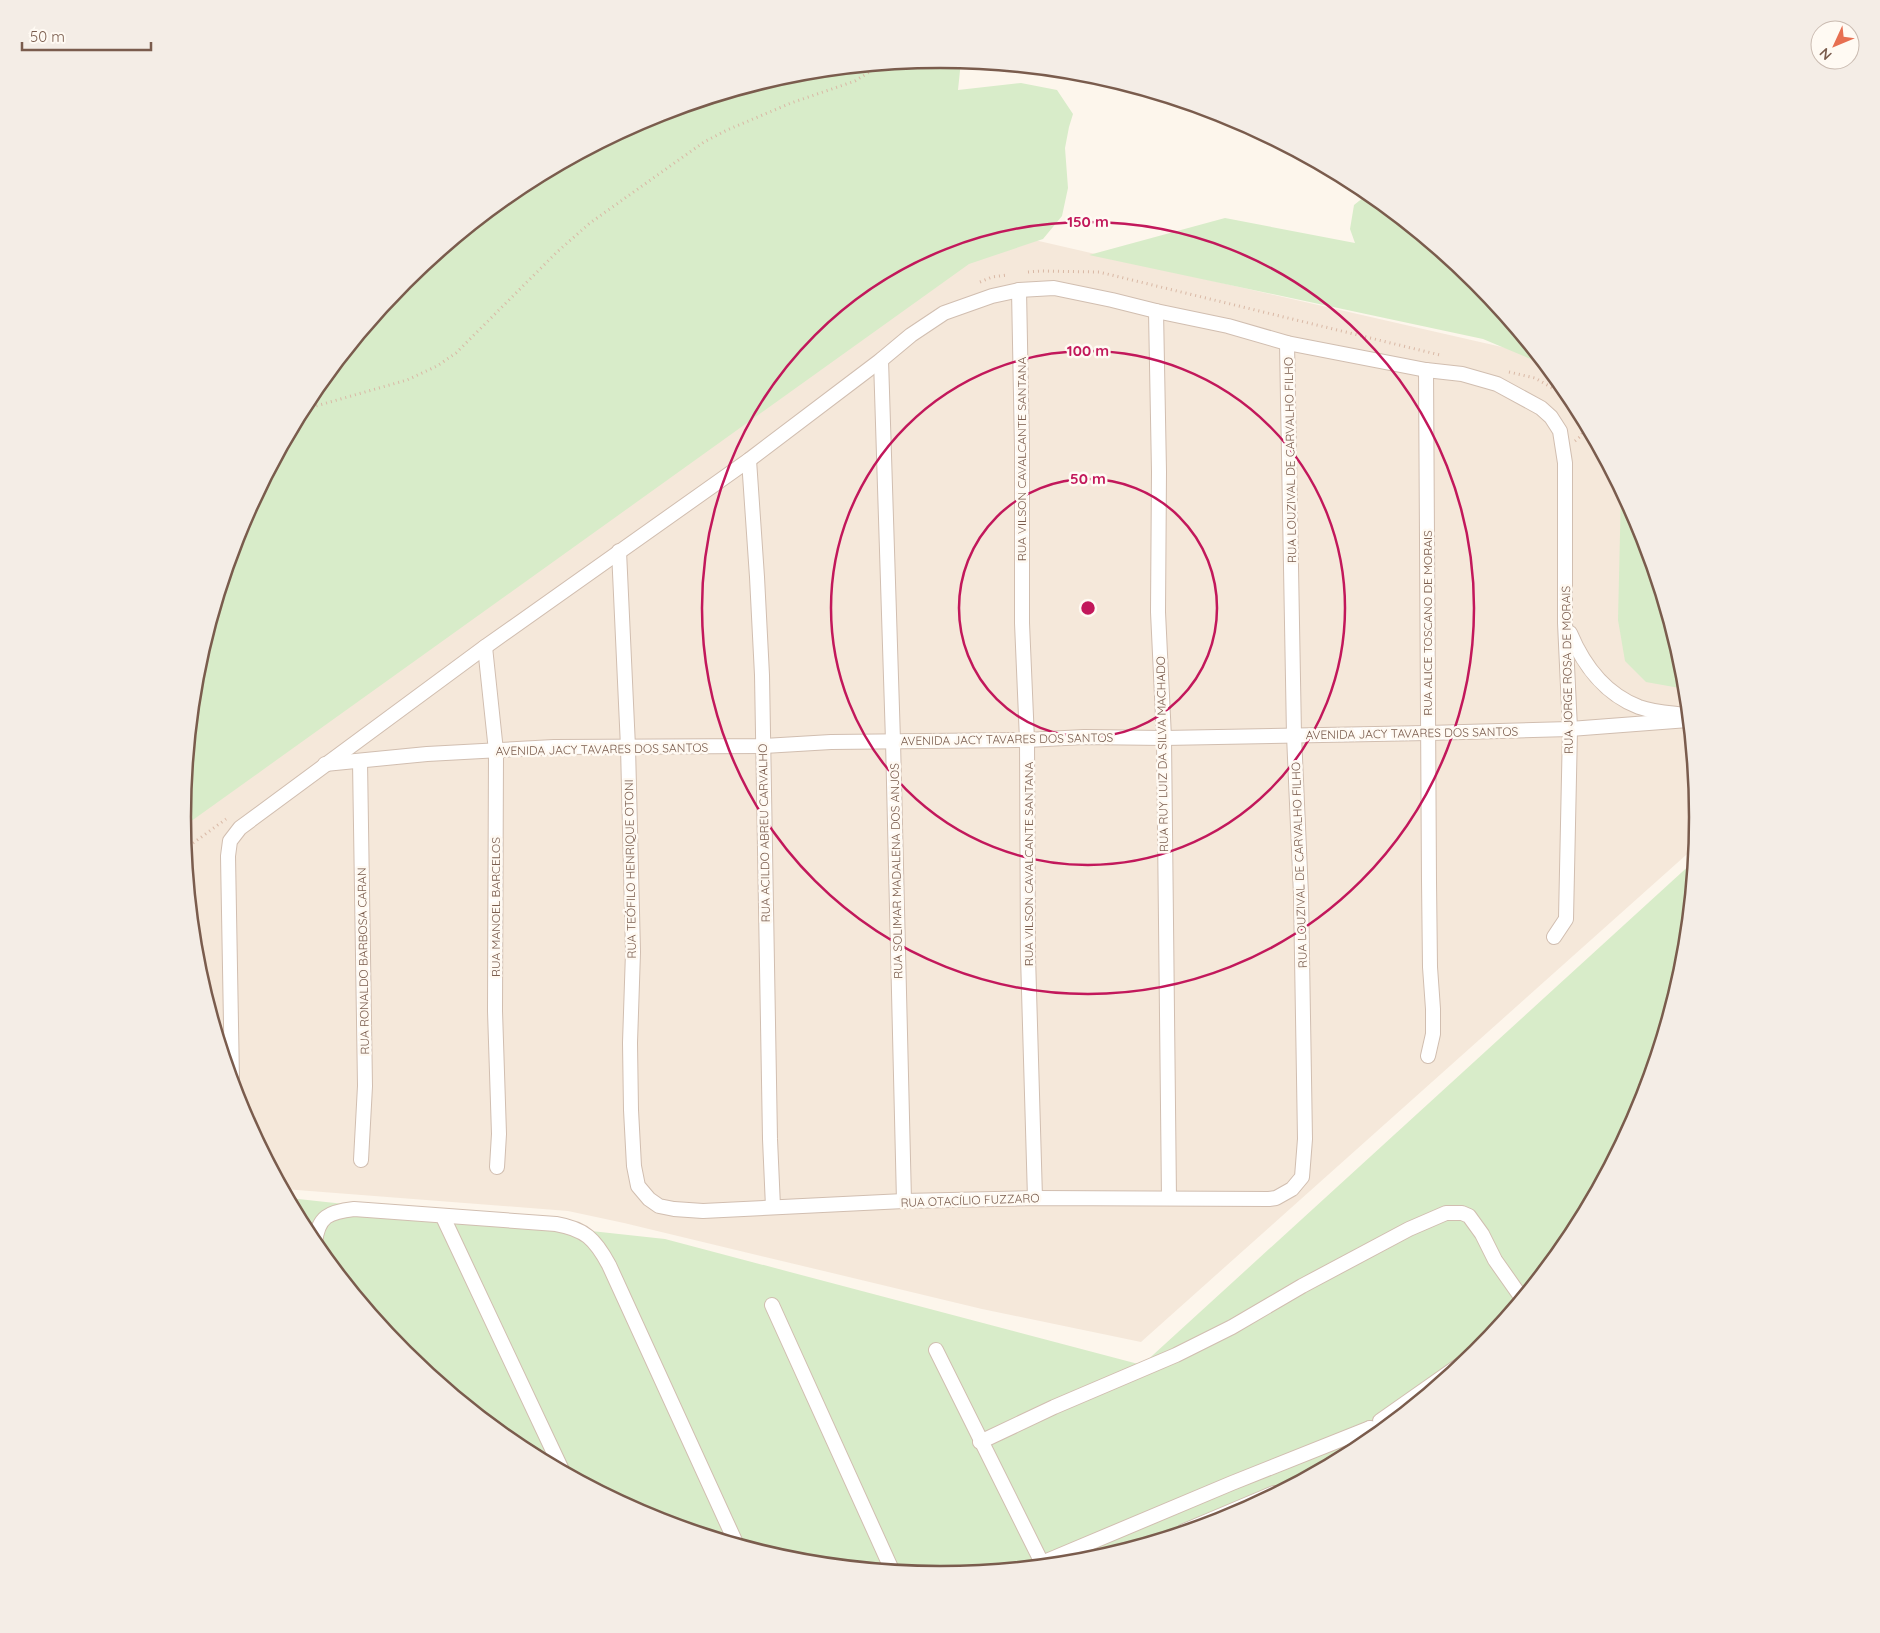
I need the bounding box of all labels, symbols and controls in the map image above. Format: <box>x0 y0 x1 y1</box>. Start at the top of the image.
scale bar <box>22 20 151 52</box>
north arrow <box>1810 20 1860 70</box>
text: 50 m <box>30 27 65 46</box>
text: N <box>1816 44 1836 64</box>
text: 150 m <box>1067 212 1109 231</box>
text: 100 m <box>1067 341 1109 360</box>
street label: RUA VILSON CAVALCANTE SANTANA <box>1014 356 1029 561</box>
street label: RUA LOUZIVAL DE CARVALHO FILHO <box>1281 357 1299 563</box>
text: 50 m <box>1070 469 1106 488</box>
street label: RUA ALICE TOSCANO DE MORAIS <box>1420 530 1435 716</box>
street label: RUA JORGE ROSA DE MORAIS <box>1558 586 1576 754</box>
centre of rings <box>1079 599 1097 617</box>
street label: RUA RUY LUIZ DA SILVA MACHADO <box>1153 656 1171 852</box>
street label: AVENIDA JACY TAVARES DOS SANTOS <box>1306 724 1519 742</box>
street label: AVENIDA JACY TAVARES DOS SANTOS <box>901 730 1114 748</box>
street label: AVENIDA JACY TAVARES DOS SANTOS <box>496 740 709 758</box>
street label: RUA ACILDO ABREU CARVALHO <box>755 743 773 923</box>
street label: RUA VILSON CAVALCANTE SANTANA <box>1021 761 1036 966</box>
street label: RUA LOUZIVAL DE CARVALHO FILHO <box>1288 762 1310 968</box>
street label: RUA SOLIMAR MADALENA DOS ANJOS <box>887 763 905 979</box>
street label: RUA TEÓFILO HENRIQUE OTONI <box>621 779 639 959</box>
street label: RUA MANOEL BARCELOS <box>488 837 503 977</box>
street label: RUA RONALDO BARBOSA CARAN <box>354 867 372 1055</box>
street label: RUA OTACÍLIO FUZZARO <box>900 1190 1040 1210</box>

